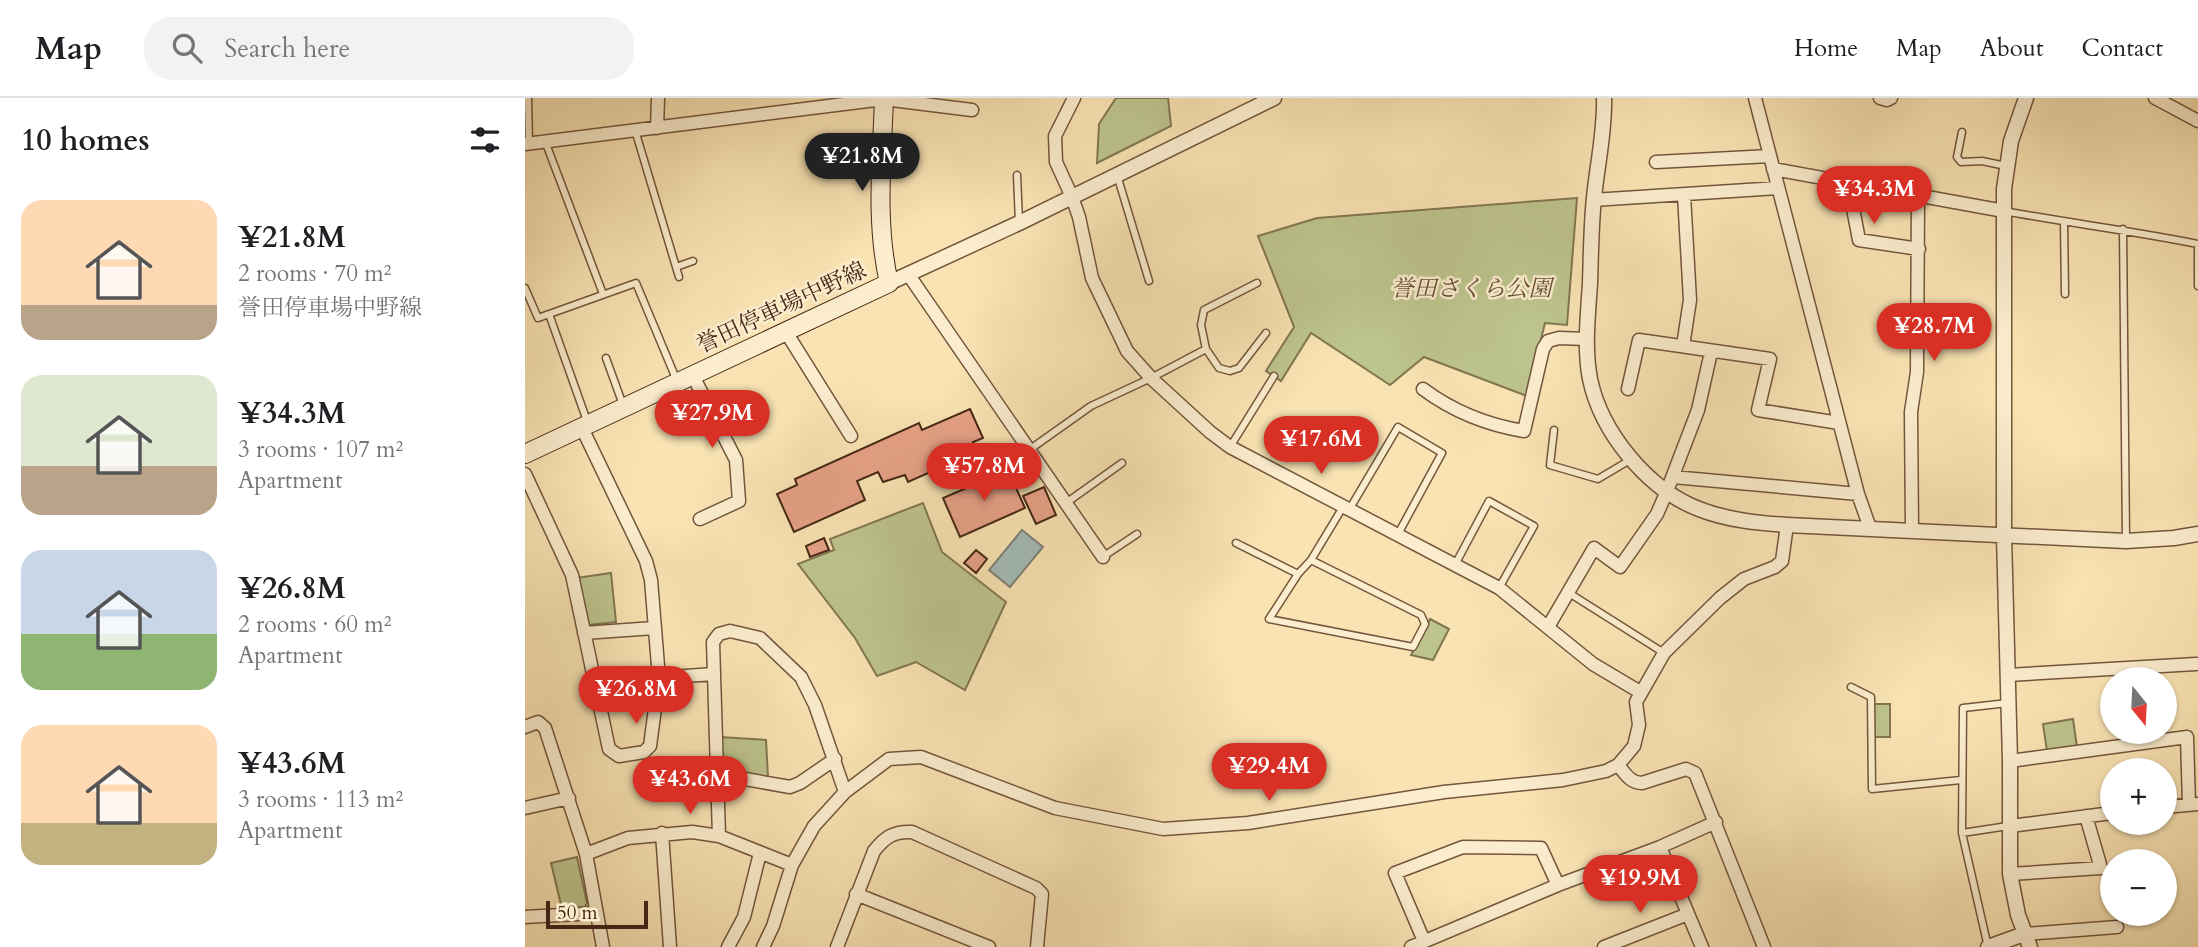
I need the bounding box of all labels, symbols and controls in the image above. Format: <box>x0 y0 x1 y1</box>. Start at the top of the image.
search box <box>144 17 634 80</box>
text: Map <box>35 26 102 71</box>
icon: search <box>168 29 206 67</box>
text: Search here <box>224 31 350 66</box>
text: Home <box>1794 32 1858 65</box>
text: Map <box>1896 32 1942 65</box>
text: About <box>1980 32 2044 65</box>
text: Contact <box>2082 32 2163 65</box>
text: 10 homes <box>21 120 150 161</box>
icon: filters <box>466 121 504 159</box>
pin: ¥21.8M <box>805 134 919 193</box>
text: ¥21.8M <box>821 140 903 171</box>
pin: ¥34.3M <box>1817 166 1931 226</box>
text: ¥34.3M <box>1833 173 1915 204</box>
text: ¥21.8M <box>238 217 346 258</box>
icon: home <box>77 228 161 312</box>
street label: 誉田停車場中野線 <box>691 255 871 360</box>
text: 2 rooms · 70 m² <box>238 258 391 289</box>
park label: 誉田さくら公園 <box>1391 273 1556 304</box>
text: 誉田停車場中野線 <box>238 292 422 323</box>
pin: ¥28.7M <box>1877 303 1991 363</box>
text: ¥28.7M <box>1893 310 1975 341</box>
pin: ¥27.9M <box>655 390 769 450</box>
text: ¥34.3M <box>238 393 346 434</box>
text: ¥27.9M <box>671 397 753 428</box>
icon: home <box>77 403 161 487</box>
pin: ¥17.6M <box>1264 416 1378 476</box>
text: ¥17.6M <box>1280 423 1362 454</box>
text: 3 rooms · 107 m² <box>238 434 403 465</box>
pin: ¥57.8M <box>927 444 1041 503</box>
text: ¥57.8M <box>943 450 1025 481</box>
text: Apartment <box>238 465 342 496</box>
text: ¥26.8M <box>238 568 346 609</box>
icon: home <box>77 578 161 662</box>
text: 2 rooms · 60 m² <box>238 609 391 640</box>
text: Apartment <box>238 640 342 671</box>
pin: ¥26.8M <box>579 666 693 726</box>
north arrow <box>2100 667 2177 744</box>
map controls <box>2100 667 2177 926</box>
text: ¥26.8M <box>595 673 677 704</box>
text: ¥43.6M <box>238 743 346 784</box>
pin: ¥29.4M <box>1212 744 1326 803</box>
text: ¥29.4M <box>1228 750 1310 781</box>
icon: home <box>77 753 161 837</box>
pin: ¥43.6M <box>633 756 747 816</box>
button: + <box>2100 758 2177 835</box>
text: ¥43.6M <box>649 763 731 794</box>
text: 3 rooms · 113 m² <box>238 784 403 815</box>
text: Apartment <box>238 815 342 846</box>
button: − <box>2100 849 2177 926</box>
pin: ¥19.9M <box>1583 856 1697 915</box>
text: ¥19.9M <box>1599 862 1681 893</box>
scale bar <box>546 898 647 930</box>
text: 50 m <box>557 900 598 926</box>

